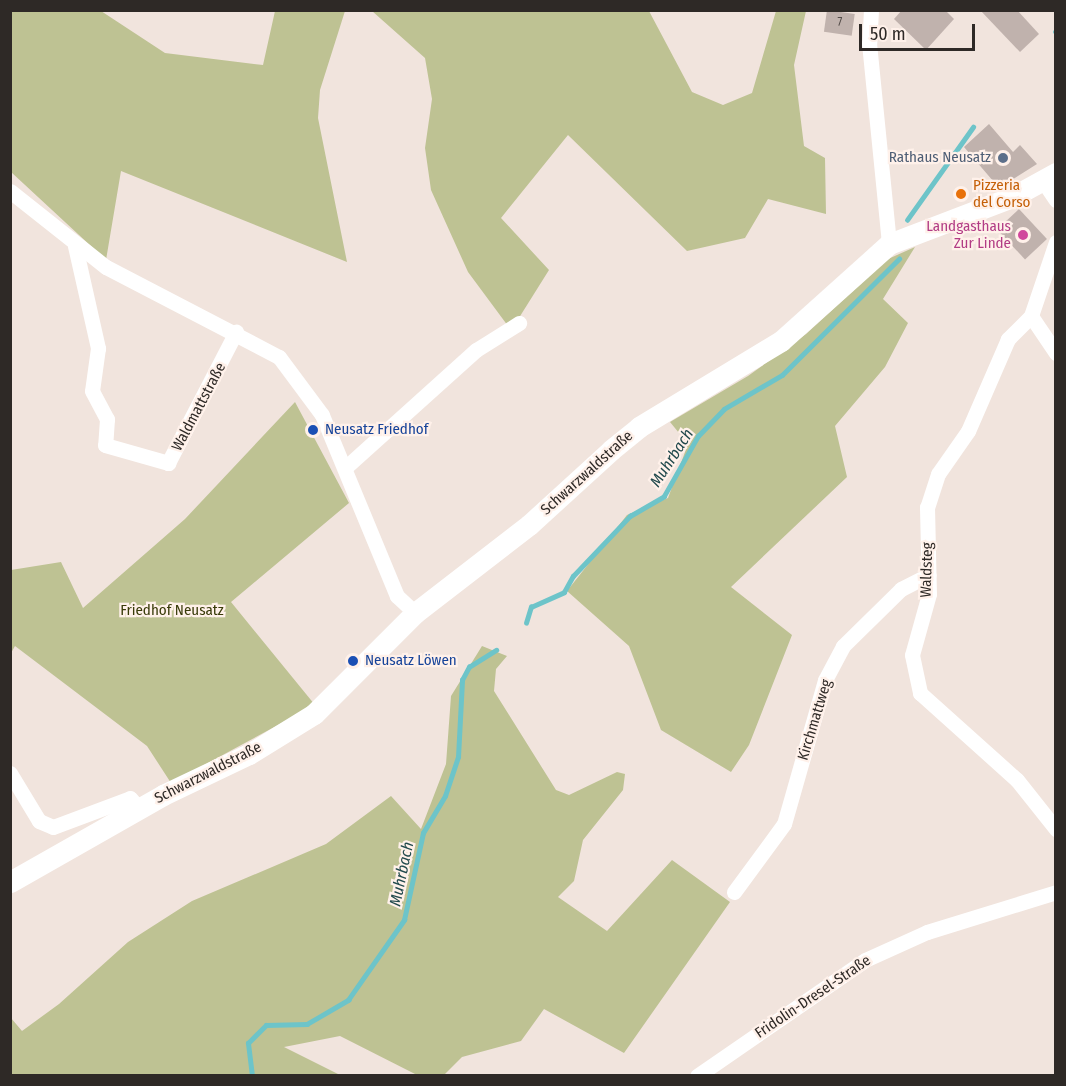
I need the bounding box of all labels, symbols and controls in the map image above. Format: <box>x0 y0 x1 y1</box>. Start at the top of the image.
scale bar <box>862 12 978 50</box>
house number: 7 <box>838 16 842 30</box>
text: 50 m <box>870 23 906 45</box>
place label: Rathaus Neusatz <box>889 149 991 167</box>
marker: Rathaus Neusatz <box>996 151 1010 165</box>
place label: Pizzeria del Corso <box>973 176 1030 211</box>
marker: Pizzeria del Corso <box>954 187 968 201</box>
place label: Landgasthaus Zur Linde <box>926 217 1011 252</box>
marker: Landgasthaus Zur Linde <box>1016 228 1030 242</box>
street label: Waldmattstraße <box>168 360 230 454</box>
place label: Neusatz Friedhof <box>325 421 428 439</box>
marker: Neusatz Friedhof <box>306 423 320 437</box>
water label: Muhrbach <box>646 425 698 491</box>
street label: Schwarzwaldstraße <box>537 427 637 519</box>
street label: Waldsteg <box>917 542 937 598</box>
park label: Friedhof Neusatz <box>120 602 224 620</box>
place label: Neusatz Löwen <box>365 652 457 670</box>
marker: Neusatz Löwen <box>346 654 360 668</box>
street label: Kirchmattweg <box>794 677 836 763</box>
street label: Schwarzwaldstraße <box>152 738 264 808</box>
water label: Muhrbach <box>386 840 418 908</box>
street label: Fridolin-Dresel-Straße <box>752 952 874 1042</box>

